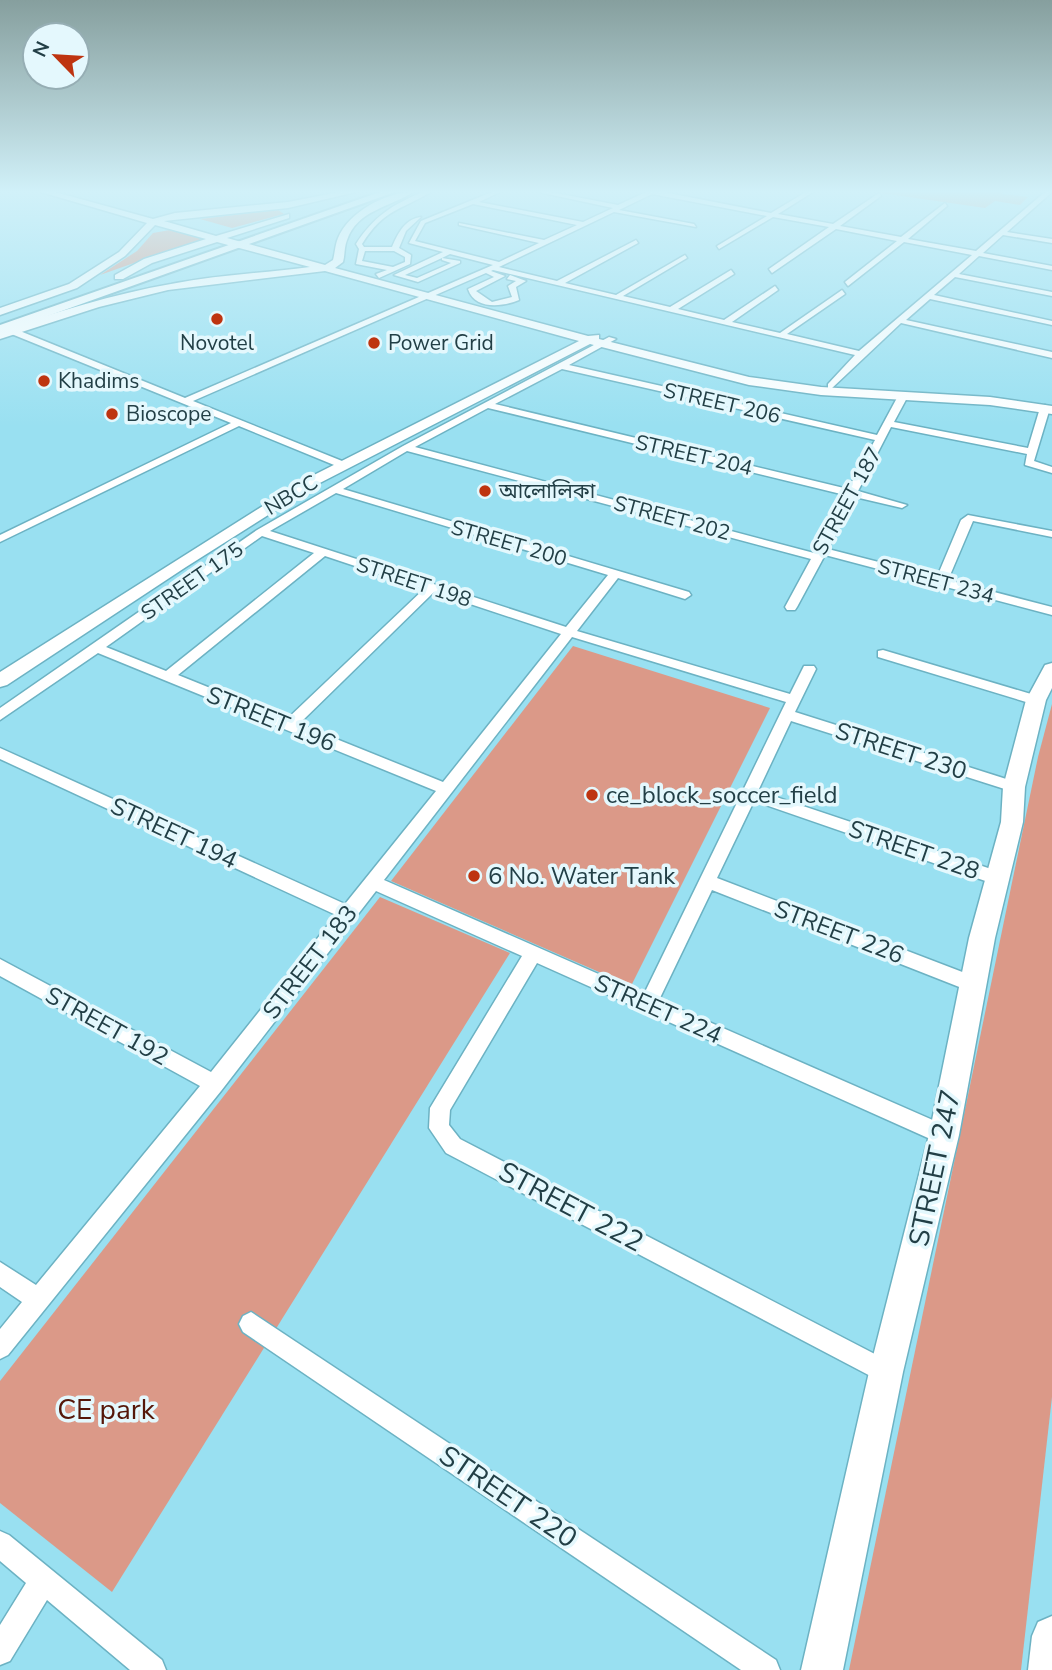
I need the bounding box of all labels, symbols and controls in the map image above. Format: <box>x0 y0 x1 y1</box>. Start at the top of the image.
north arrow <box>21 21 91 91</box>
text: N <box>27 37 56 61</box>
marker: Novotel <box>209 311 225 327</box>
place label: Novotel <box>180 329 255 357</box>
place label: Power Grid <box>388 329 494 357</box>
marker: Power Grid <box>366 335 382 351</box>
place label: Khadims <box>58 367 139 395</box>
marker: Khadims <box>36 373 52 389</box>
street label: STREET 206 <box>661 376 783 430</box>
place label: Bioscope <box>126 400 211 428</box>
marker: Bioscope <box>104 406 120 422</box>
street label: STREET 204 <box>633 428 755 482</box>
street label: STREET 187 <box>806 442 888 560</box>
street label: NBCC <box>259 468 323 522</box>
place label: আলোলিকা <box>498 477 596 505</box>
marker: আলোলিকা <box>477 483 493 499</box>
street label: STREET 202 <box>611 489 733 547</box>
street label: STREET 200 <box>448 513 570 573</box>
street label: STREET 175 <box>135 535 249 627</box>
street label: STREET 198 <box>353 550 475 614</box>
street label: STREET 234 <box>875 552 997 610</box>
street label: STREET 196 <box>202 679 340 759</box>
street label: STREET 230 <box>831 715 971 787</box>
place label: ce_block_soccer_field <box>606 779 838 811</box>
marker: ce_block_soccer_field <box>584 787 600 803</box>
street label: STREET 194 <box>105 790 243 876</box>
street label: STREET 228 <box>844 813 984 887</box>
place label: 6 No. Water Tank <box>488 860 676 892</box>
marker: 6 No. Water Tank <box>466 868 482 884</box>
street label: STREET 226 <box>770 893 908 971</box>
street label: STREET 183 <box>255 898 365 1026</box>
street label: STREET 224 <box>589 967 727 1051</box>
street label: STREET 192 <box>40 979 174 1073</box>
street label: STREET 247 <box>900 1086 970 1250</box>
street label: STREET 222 <box>492 1153 650 1261</box>
park label: CE park <box>57 1391 156 1429</box>
street label: STREET 220 <box>431 1437 585 1557</box>

